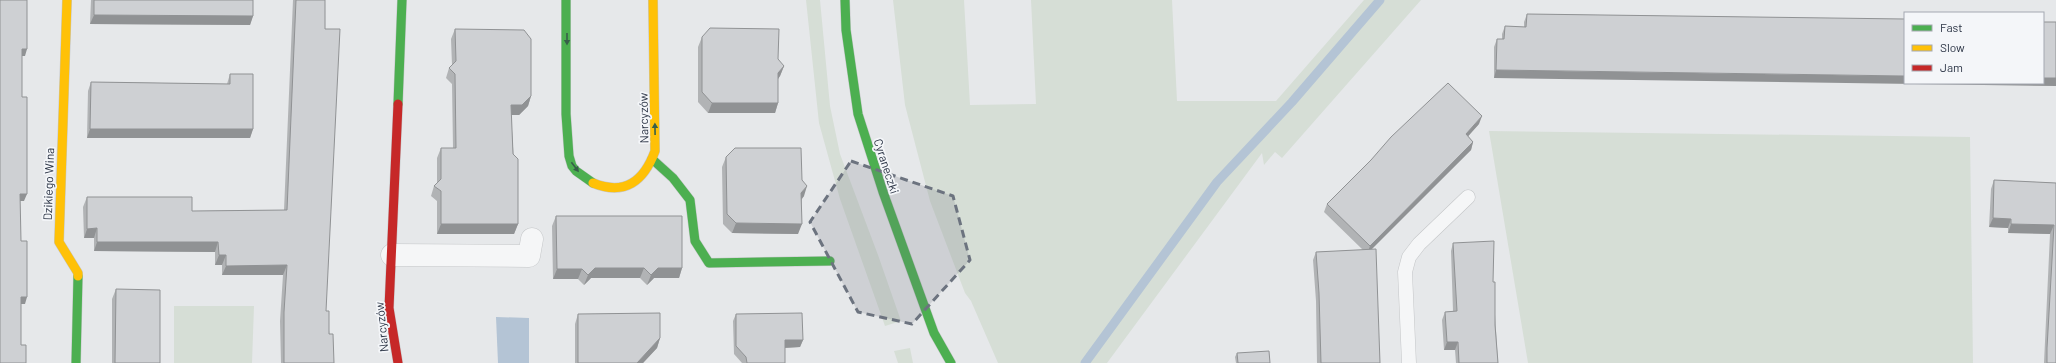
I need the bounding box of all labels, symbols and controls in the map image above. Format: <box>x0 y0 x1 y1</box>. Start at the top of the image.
legend <box>1904 12 2044 84</box>
text: Fast <box>1940 20 1963 34</box>
one-way arrow <box>564 33 570 46</box>
text: Slow <box>1940 40 1965 54</box>
text: Jam <box>1940 60 1963 74</box>
street label: Narcyzów <box>636 92 650 143</box>
one-way arrow <box>652 122 658 135</box>
street label: Cyraneczki <box>872 137 902 195</box>
street label: Dzikiego Wina <box>40 147 56 221</box>
one-way arrow <box>570 161 579 172</box>
street label: Narcyzów <box>371 301 391 353</box>

